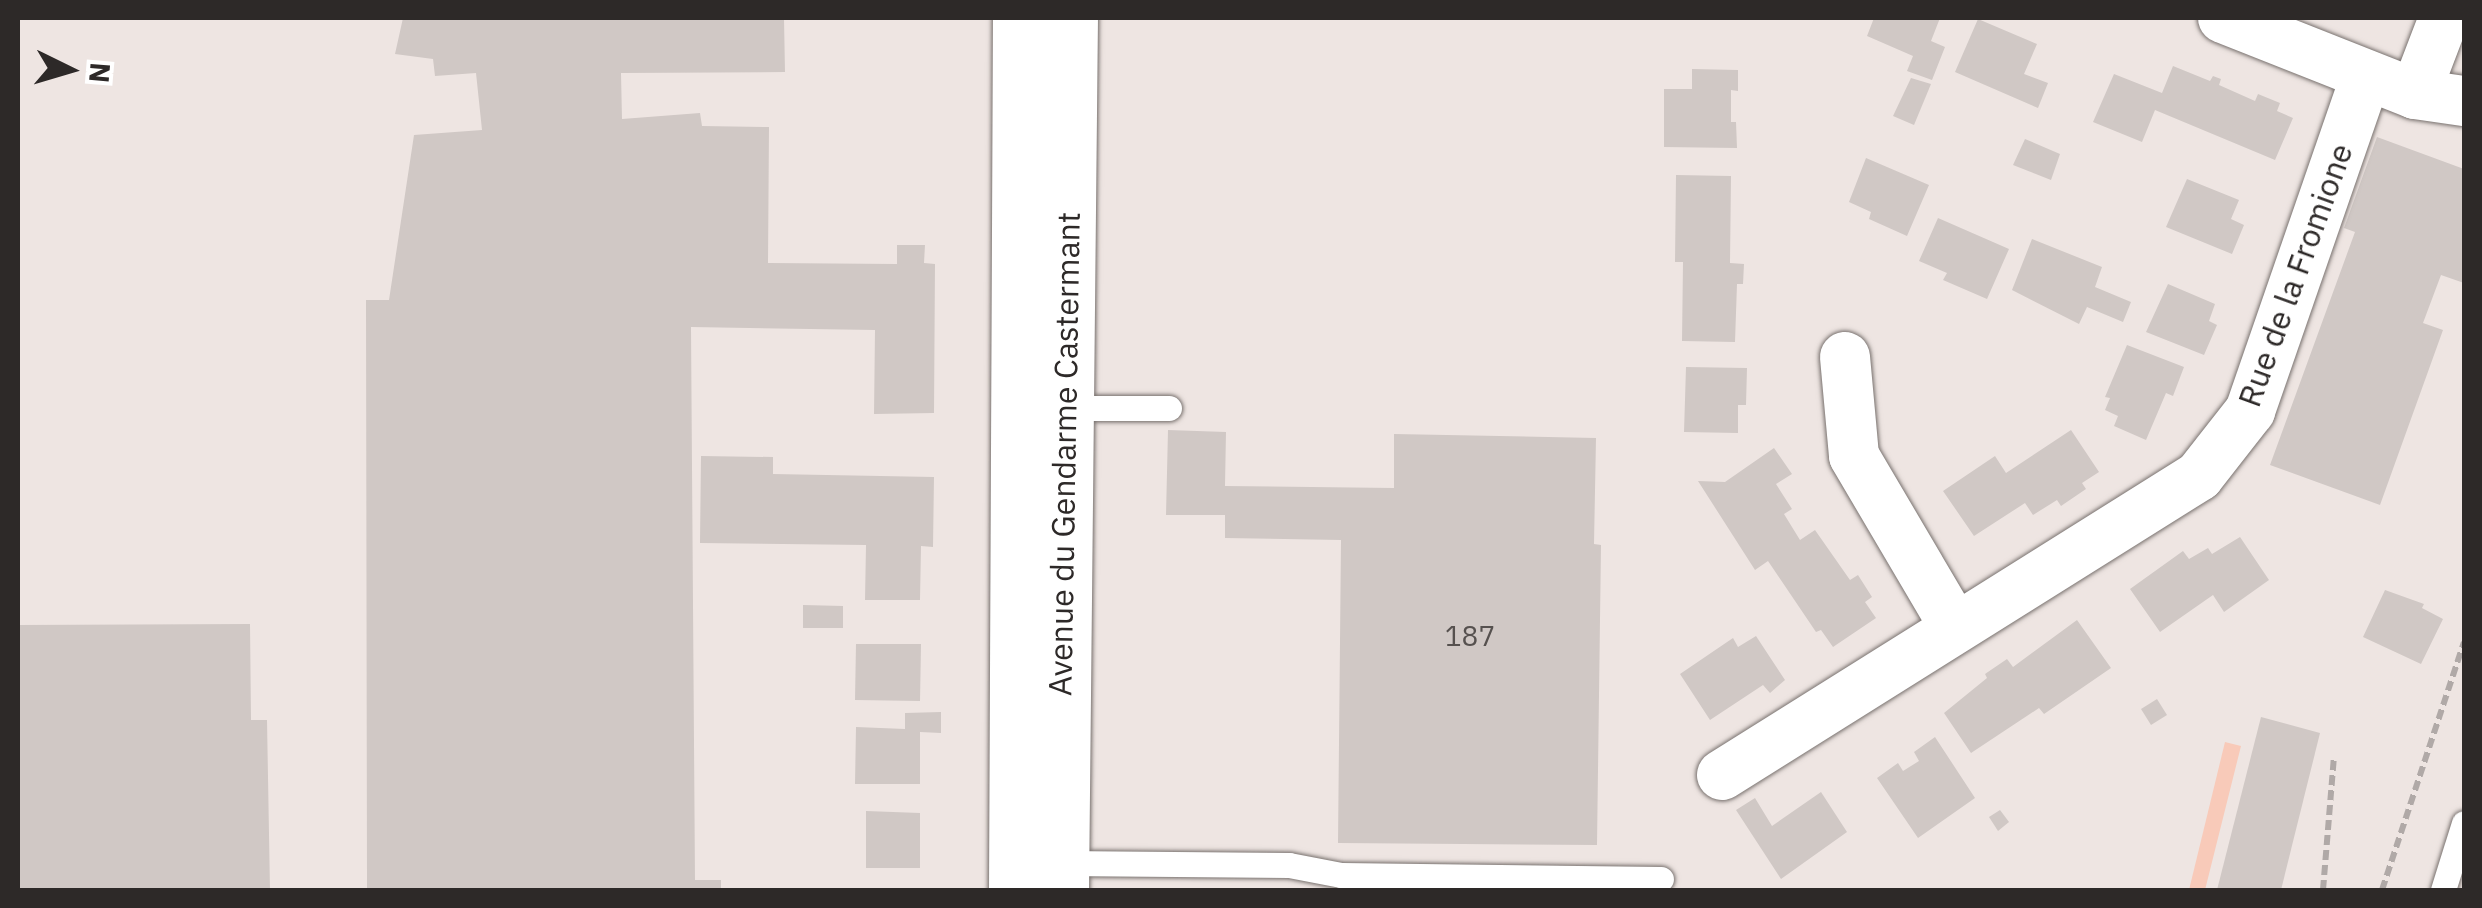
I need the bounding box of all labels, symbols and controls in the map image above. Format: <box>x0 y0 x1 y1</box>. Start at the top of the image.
north arrow <box>20 20 120 120</box>
text: N <box>81 61 120 84</box>
street label: Rue de la Fromione <box>2230 138 2360 412</box>
street label: Avenue du Gendarme Castermant <box>1041 212 1087 696</box>
house number: 187 <box>1445 619 1495 653</box>

